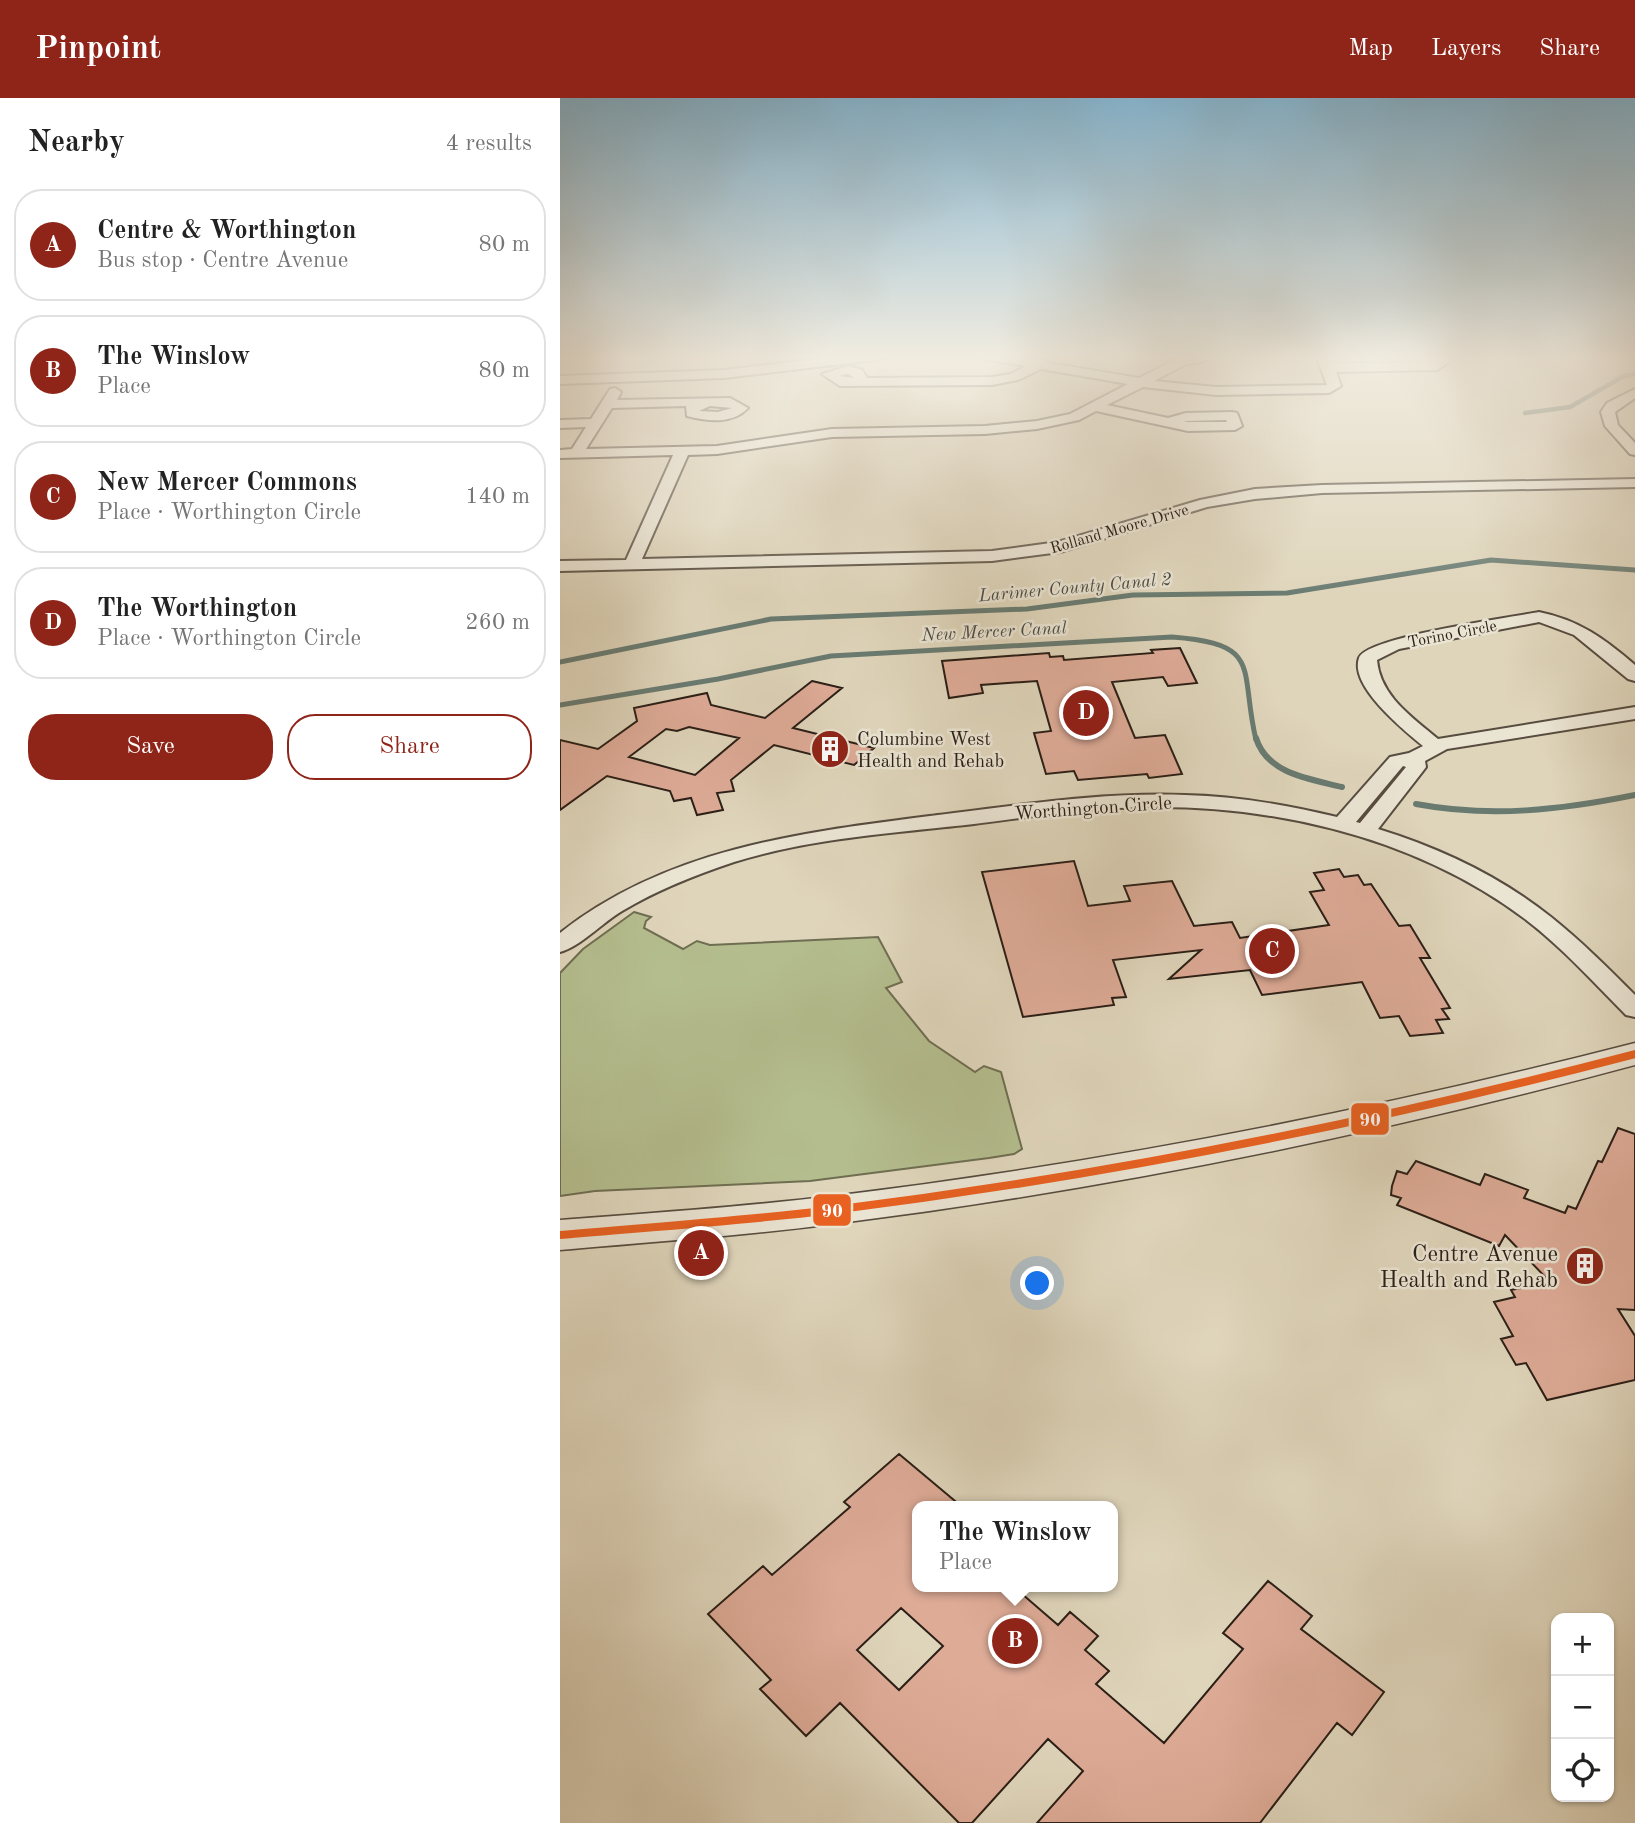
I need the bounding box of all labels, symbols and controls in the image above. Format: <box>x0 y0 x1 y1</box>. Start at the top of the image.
text: Pinpoint <box>35 33 161 66</box>
text: Map <box>1349 37 1393 61</box>
text: Layers <box>1431 37 1501 61</box>
text: Share <box>1539 37 1600 61</box>
text: Nearby <box>28 128 125 158</box>
text: 4 results <box>446 132 532 155</box>
text: Centre & Worthington <box>97 218 356 244</box>
text: A <box>44 233 62 256</box>
text: 80 m <box>479 233 530 256</box>
text: Bus stop · Centre Avenue <box>97 249 348 272</box>
text: The Winslow <box>97 344 250 370</box>
text: B <box>45 359 61 382</box>
text: 80 m <box>479 359 530 382</box>
text: Place <box>97 375 151 398</box>
text: New Mercer Commons <box>97 470 357 496</box>
text: C <box>45 485 61 508</box>
text: 140 m <box>465 485 530 508</box>
text: Place · Worthington Circle <box>97 501 361 524</box>
street label: Rolland Moore Drive <box>1048 502 1191 557</box>
water label: Larimer County Canal 2 <box>977 571 1173 605</box>
text: The Worthington <box>97 596 297 622</box>
text: D <box>44 611 62 634</box>
text: 260 m <box>465 611 530 634</box>
street label: Torino Circle <box>1406 618 1498 651</box>
water label: New Mercer Canal <box>920 619 1068 645</box>
text: Place · Worthington Circle <box>97 627 361 650</box>
pin: D <box>1063 687 1109 739</box>
button: Save <box>28 714 273 780</box>
button: Share <box>287 714 532 780</box>
building icon: Columbine West Health and Rehab <box>809 728 851 770</box>
place label: Columbine West Health and Rehab <box>857 731 1004 772</box>
street label: Worthington Circle <box>1014 795 1173 824</box>
pin: C <box>1249 925 1295 977</box>
line badge: 90 <box>1350 1102 1390 1136</box>
text: 90 <box>1359 1112 1381 1131</box>
line badge: 90 <box>812 1193 852 1227</box>
text: 90 <box>821 1203 843 1222</box>
pin: A <box>678 1227 724 1279</box>
place label: Centre Avenue Health and Rehab <box>1380 1243 1558 1292</box>
building icon: Centre Avenue Health and Rehab <box>1564 1245 1606 1287</box>
your location <box>1020 1266 1054 1300</box>
popup <box>912 1501 1118 1592</box>
text: The Winslow <box>938 1520 1092 1546</box>
text: Place <box>938 1551 992 1574</box>
map controls <box>1551 1613 1614 1802</box>
button: + <box>1551 1613 1614 1676</box>
pin: B <box>992 1615 1038 1667</box>
button: − <box>1551 1676 1614 1739</box>
button: locate <box>1551 1739 1614 1802</box>

